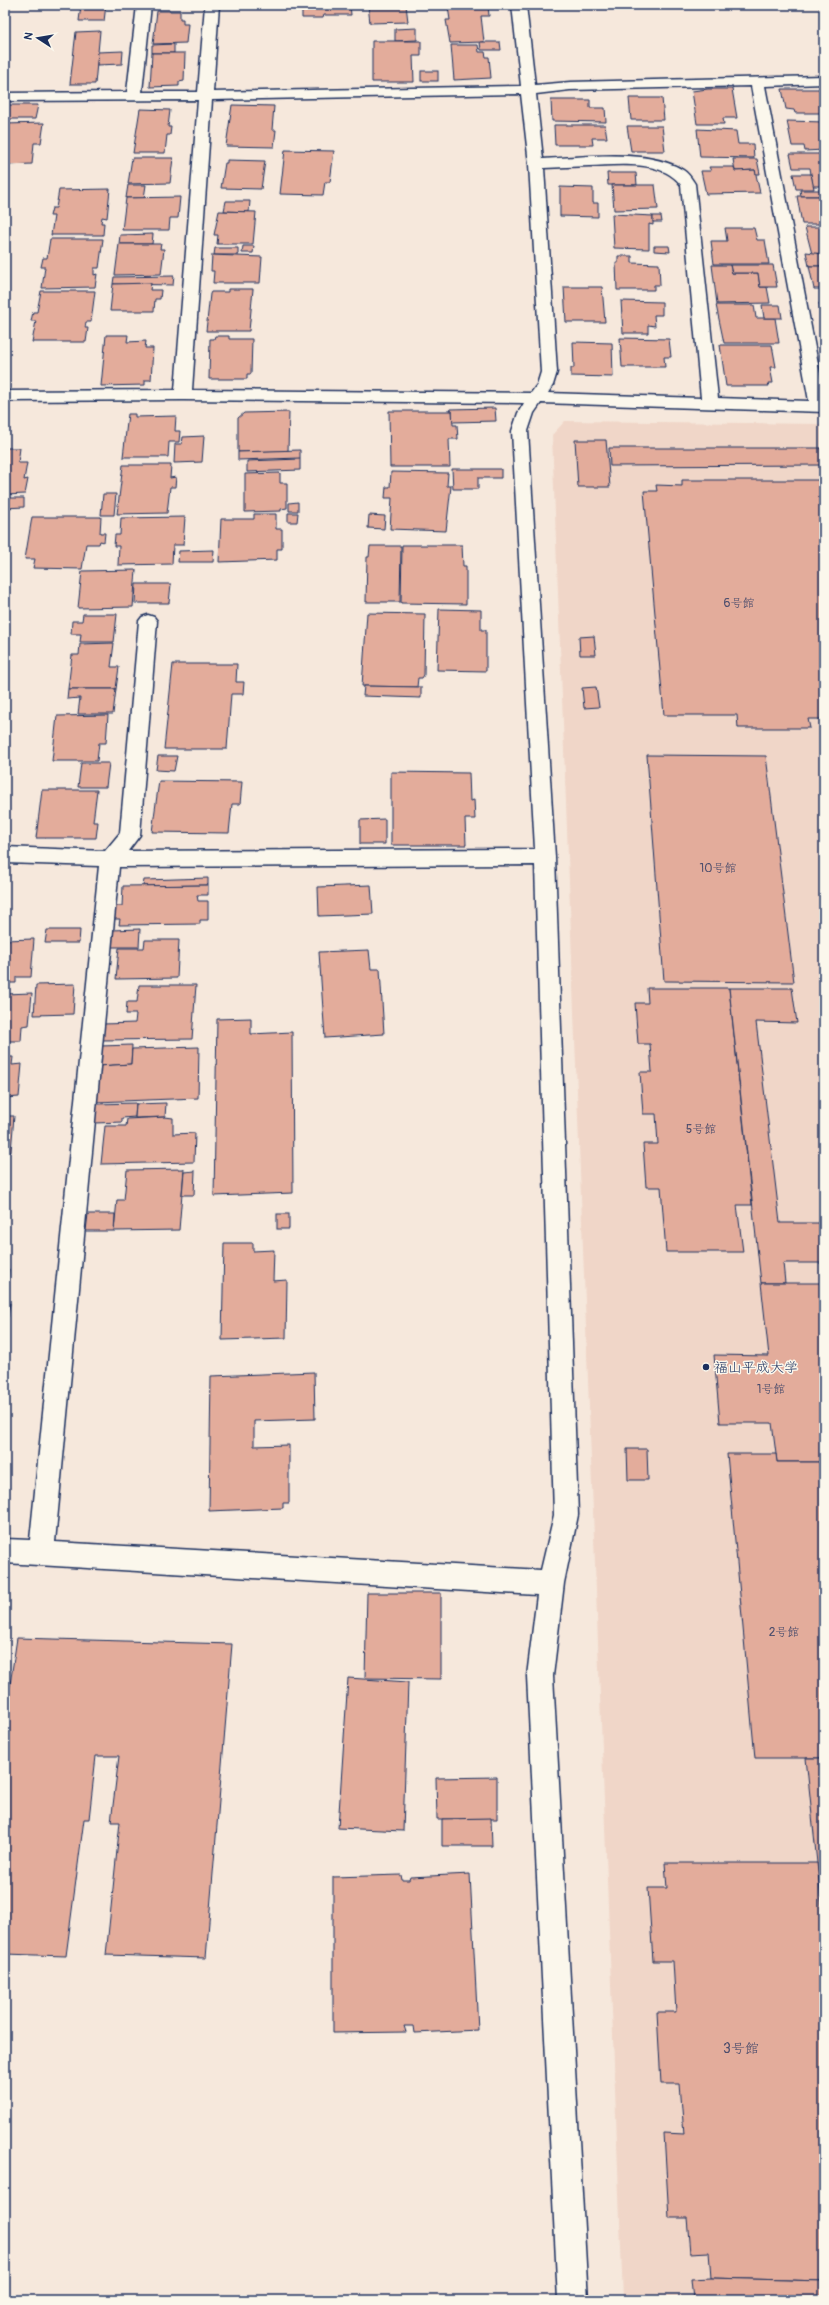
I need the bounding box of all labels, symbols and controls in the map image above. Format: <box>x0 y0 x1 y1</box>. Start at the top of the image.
north arrow <box>18 18 58 58</box>
text: N <box>22 30 36 41</box>
house number: 6号館 <box>724 596 754 611</box>
house number: 10号館 <box>700 861 736 876</box>
house number: 5号館 <box>686 1122 716 1137</box>
place label: 福山平成大学 <box>714 1359 798 1376</box>
marker: 福山平成大学 <box>701 1362 711 1372</box>
house number: 1号館 <box>757 1382 785 1397</box>
house number: 2号館 <box>769 1625 799 1640</box>
house number: 3号館 <box>723 2040 759 2057</box>

